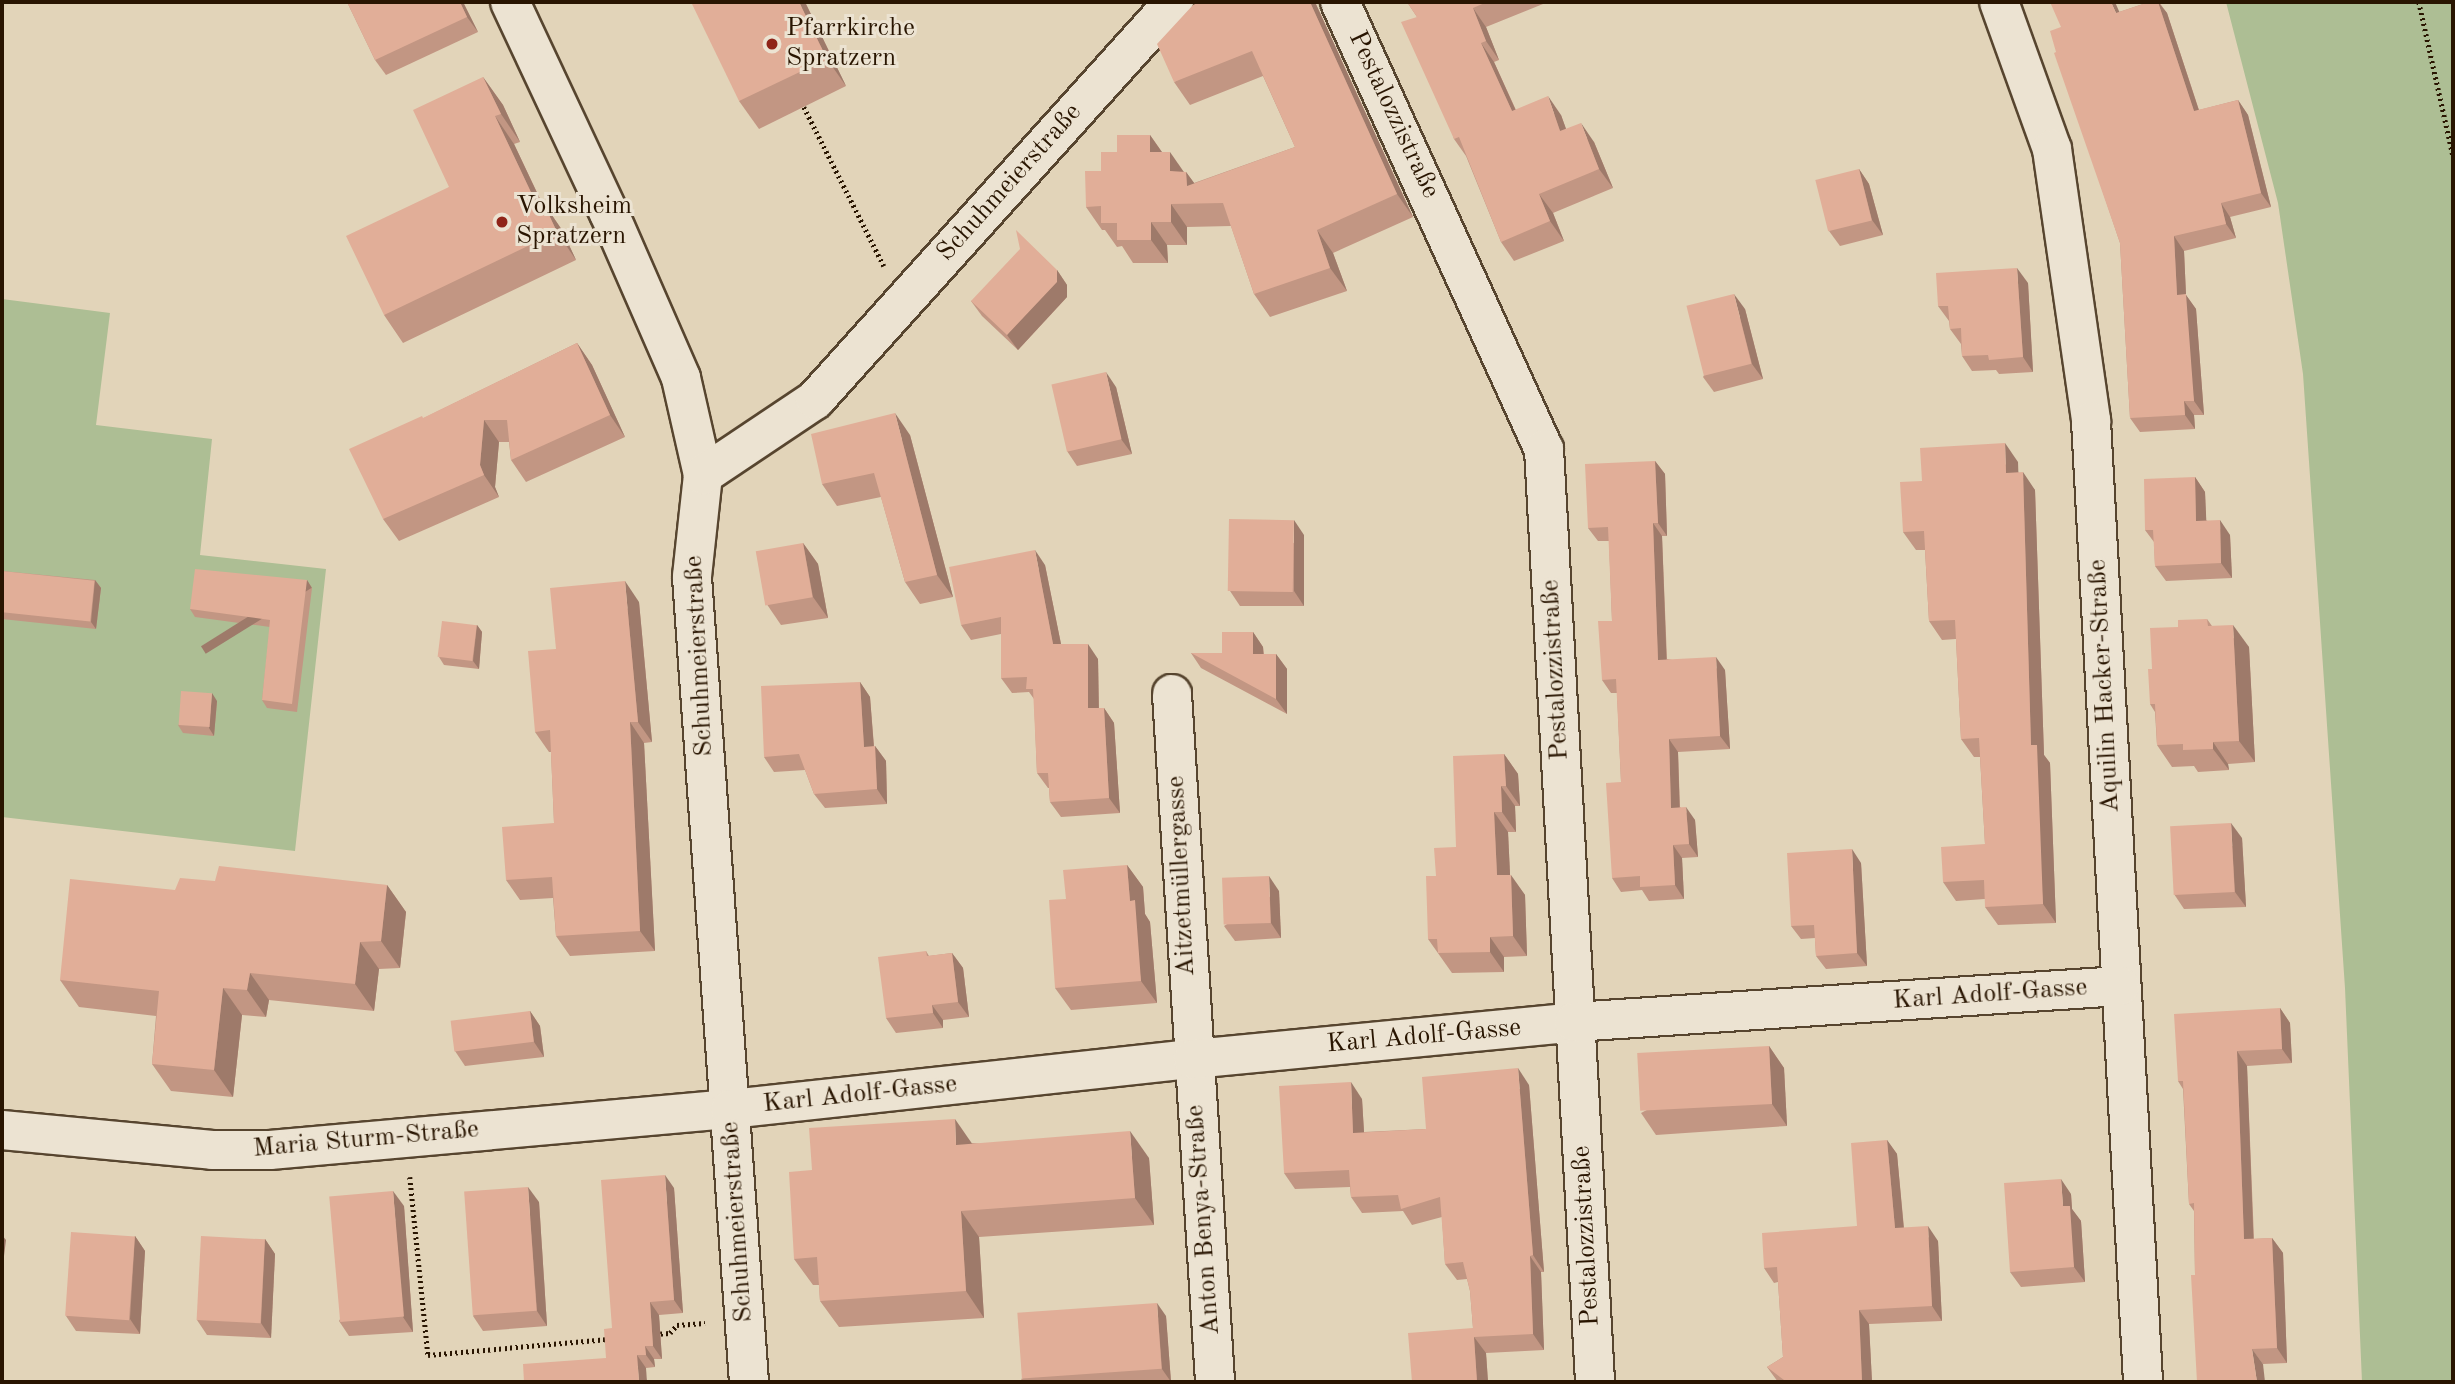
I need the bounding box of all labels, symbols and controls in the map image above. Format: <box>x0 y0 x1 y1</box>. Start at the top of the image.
place label: Pfarrkirche Spratzern <box>786 13 915 74</box>
street label: Pestalozzistraße <box>1341 26 1445 204</box>
marker: Pfarrkirche Spratzern <box>764 36 780 52</box>
street label: Schuhmeierstraße <box>931 98 1089 268</box>
place label: Volksheim Spratzern <box>516 191 632 252</box>
marker: Volksheim Spratzern <box>494 214 510 230</box>
street label: Schuhmeierstraße <box>679 555 721 757</box>
street label: Aquilin Hacker-Straße <box>2083 558 2127 814</box>
street label: Pestalozzistraße <box>1536 579 1576 761</box>
street label: Aitzetmüllergasse <box>1161 775 1203 977</box>
street label: Karl Adolf-Gasse <box>1892 973 2088 1017</box>
street label: Karl Adolf-Gasse <box>1325 1013 1523 1061</box>
street label: Karl Adolf-Gasse <box>761 1069 959 1121</box>
street label: Anton Benya-Straße <box>1180 1104 1228 1336</box>
street label: Maria Sturm-Straße <box>252 1115 480 1165</box>
street label: Schuhmeierstraße <box>715 1120 761 1324</box>
street label: Pestalozzistraße <box>1567 1145 1607 1327</box>

